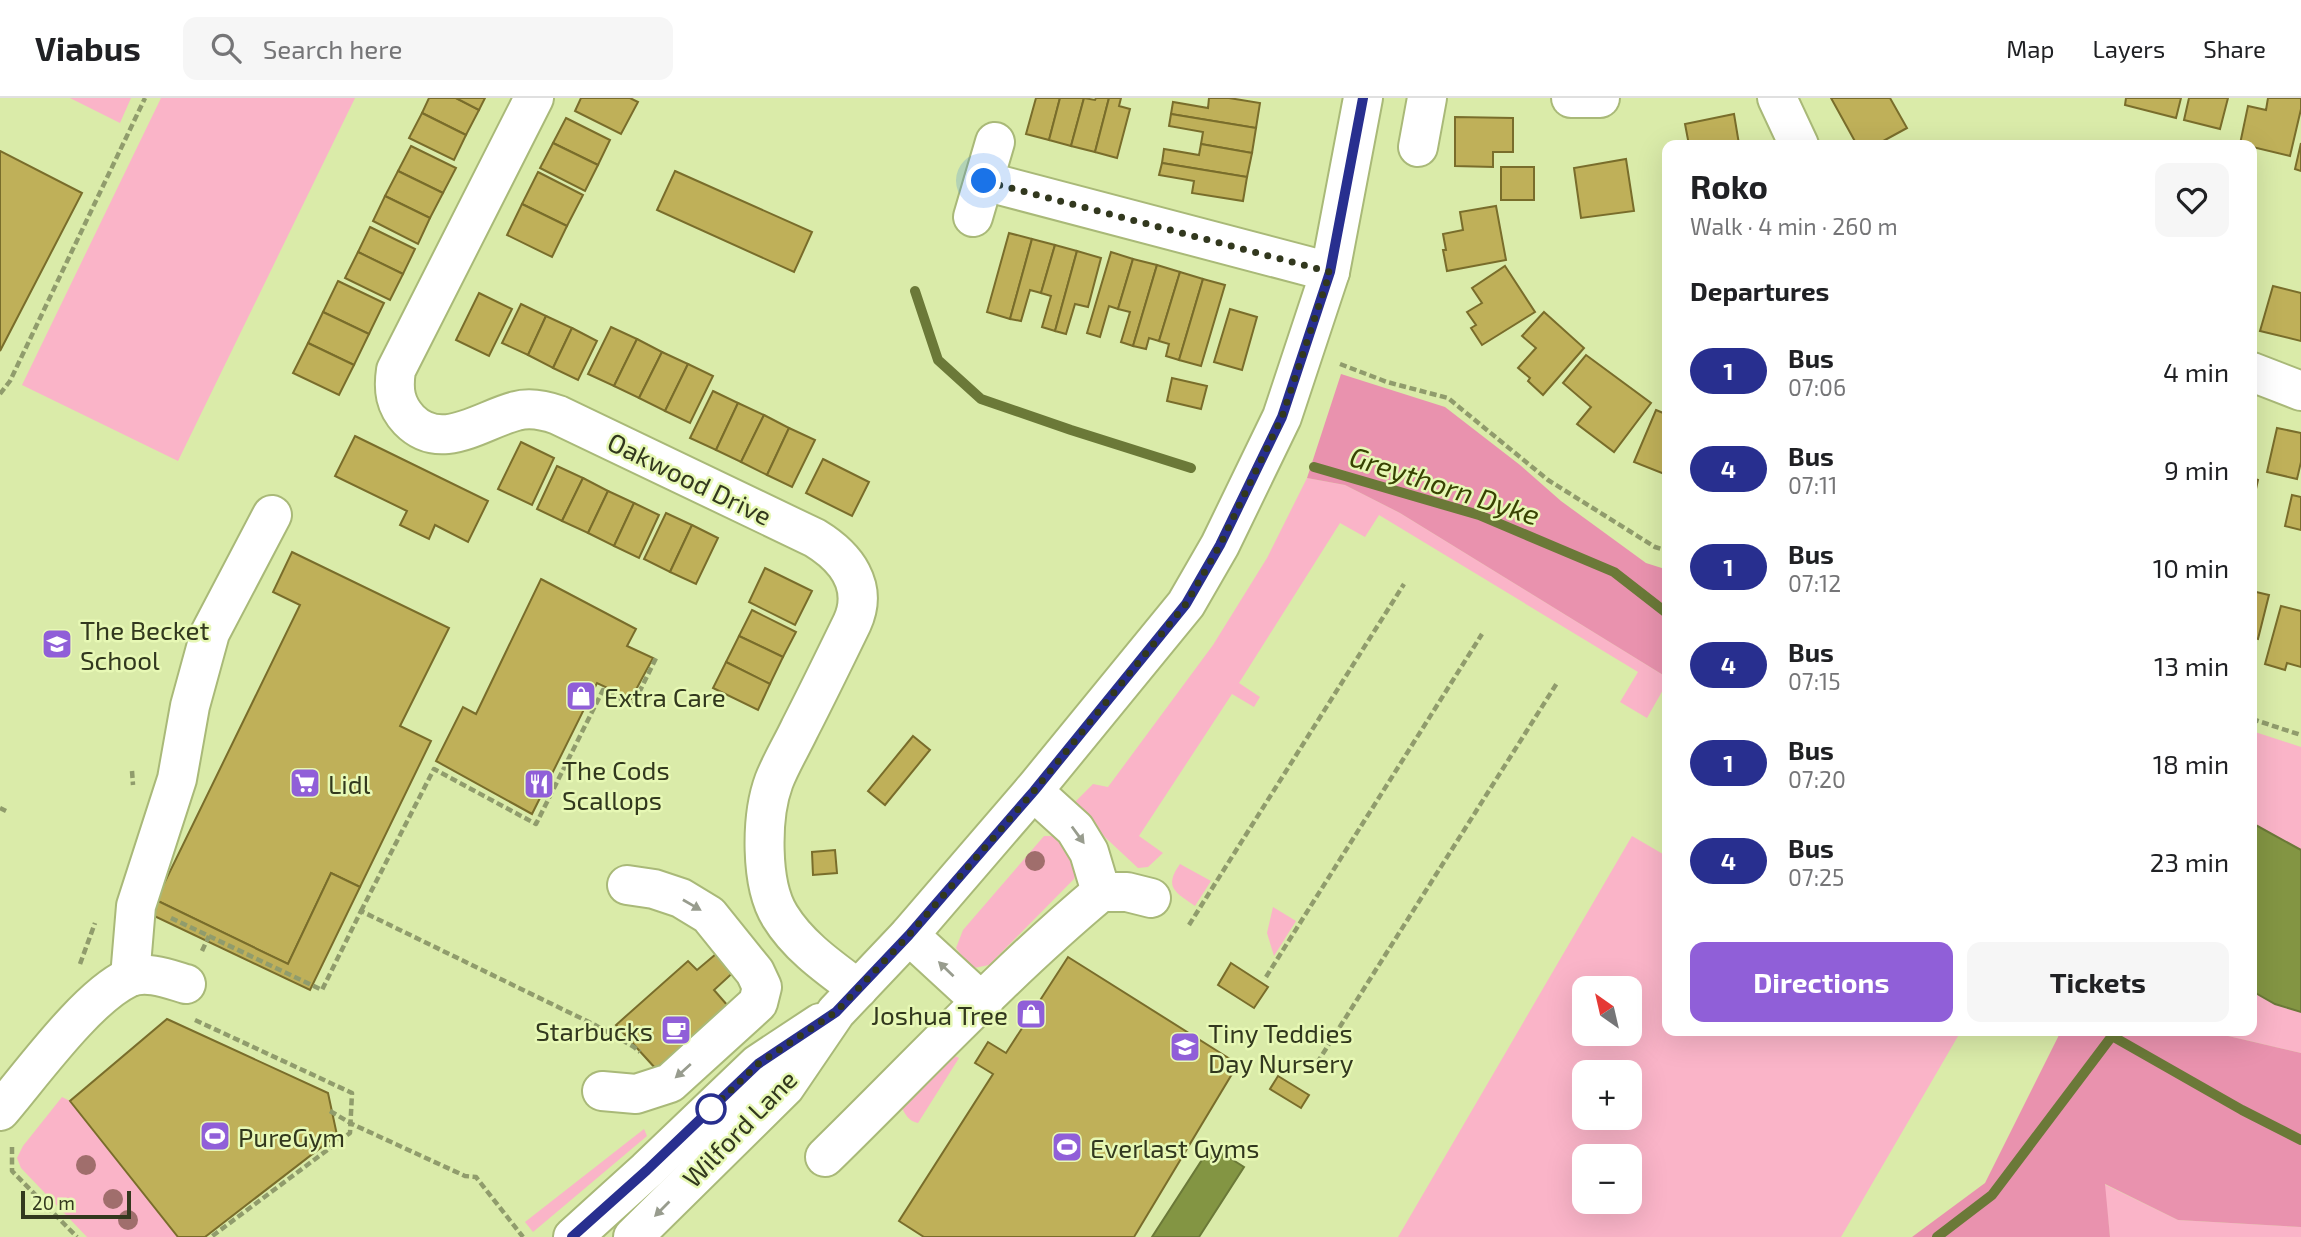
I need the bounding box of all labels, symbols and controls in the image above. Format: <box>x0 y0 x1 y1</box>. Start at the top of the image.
search box <box>183 17 673 80</box>
text: Viabus <box>35 28 141 68</box>
icon: search <box>207 29 245 67</box>
text: Search here <box>263 33 402 64</box>
text: Map <box>2006 34 2054 63</box>
text: Layers <box>2092 34 2165 63</box>
text: Share <box>2203 34 2266 63</box>
your location <box>966 163 1001 198</box>
button: heart <box>2155 163 2229 237</box>
text: Roko <box>1690 166 1768 206</box>
text: Walk · 4 min · 260 m <box>1690 212 1898 240</box>
text: Departures <box>1690 275 1829 306</box>
text: Bus <box>1788 342 1834 373</box>
text: 1 <box>1723 356 1734 385</box>
text: 4 min <box>2163 356 2229 387</box>
text: 07:06 <box>1788 373 1846 401</box>
street label: Oakwood Drive <box>603 425 777 531</box>
water label: Greythorn Dyke <box>1346 438 1544 532</box>
text: Bus <box>1788 440 1834 471</box>
text: 4 <box>1721 454 1736 483</box>
text: 9 min <box>2164 454 2229 485</box>
text: 07:11 <box>1788 471 1837 499</box>
text: Bus <box>1788 538 1834 569</box>
text: 1 <box>1723 552 1734 581</box>
text: 10 min <box>2153 552 2229 583</box>
text: 07:12 <box>1788 569 1841 597</box>
place label: The Becket School <box>80 614 210 675</box>
school or university icon: The Becket School <box>40 627 74 661</box>
text: Bus <box>1788 636 1834 667</box>
text: 4 <box>1721 650 1736 679</box>
text: 13 min <box>2154 650 2229 681</box>
text: 07:15 <box>1788 667 1841 695</box>
shop icon: Extra Care <box>564 679 598 713</box>
place label: Extra Care <box>604 681 726 712</box>
text: Bus <box>1788 734 1834 765</box>
text: 1 <box>1723 748 1734 777</box>
text: 18 min <box>2153 748 2229 779</box>
place label: The Cods Scallops <box>562 754 670 815</box>
text: 07:20 <box>1788 765 1846 793</box>
supermarket icon: Lidl <box>288 766 322 800</box>
restaurant icon: The Cods Scallops <box>522 767 556 801</box>
place label: Lidl <box>328 768 371 799</box>
one-way arrow <box>1071 826 1085 844</box>
text: Bus <box>1788 832 1834 863</box>
text: 4 <box>1721 846 1736 875</box>
text: 23 min <box>2150 846 2229 877</box>
text: 07:25 <box>1788 863 1844 891</box>
one-way arrow <box>682 899 702 911</box>
button: Directions <box>1690 942 1953 1022</box>
button: Tickets <box>1967 942 2229 1022</box>
one-way arrow <box>938 961 955 977</box>
north arrow <box>1572 976 1642 1046</box>
map controls <box>1572 976 1642 1214</box>
shop icon: Joshua Tree <box>1014 997 1048 1031</box>
place label: Joshua Tree <box>871 999 1008 1030</box>
cafe icon: Starbucks <box>659 1013 693 1047</box>
place label: Starbucks <box>535 1015 653 1046</box>
place label: Tiny Teddies Day Nursery <box>1208 1017 1354 1078</box>
school or university icon: Tiny Teddies Day Nursery <box>1168 1030 1202 1064</box>
button: + <box>1572 1060 1642 1130</box>
one-way arrow <box>675 1062 692 1078</box>
street label: Wilford Lane <box>675 1063 803 1193</box>
unlabelled marker <box>696 1094 726 1124</box>
sports icon: PureGym <box>198 1119 232 1153</box>
place label: PureGym <box>238 1121 345 1152</box>
sports icon: Everlast Gyms <box>1050 1130 1084 1164</box>
place label: Everlast Gyms <box>1090 1132 1260 1163</box>
button: − <box>1572 1144 1642 1214</box>
scale bar <box>21 1188 131 1220</box>
text: 20 m <box>32 1191 75 1214</box>
one-way arrow <box>654 1200 670 1217</box>

